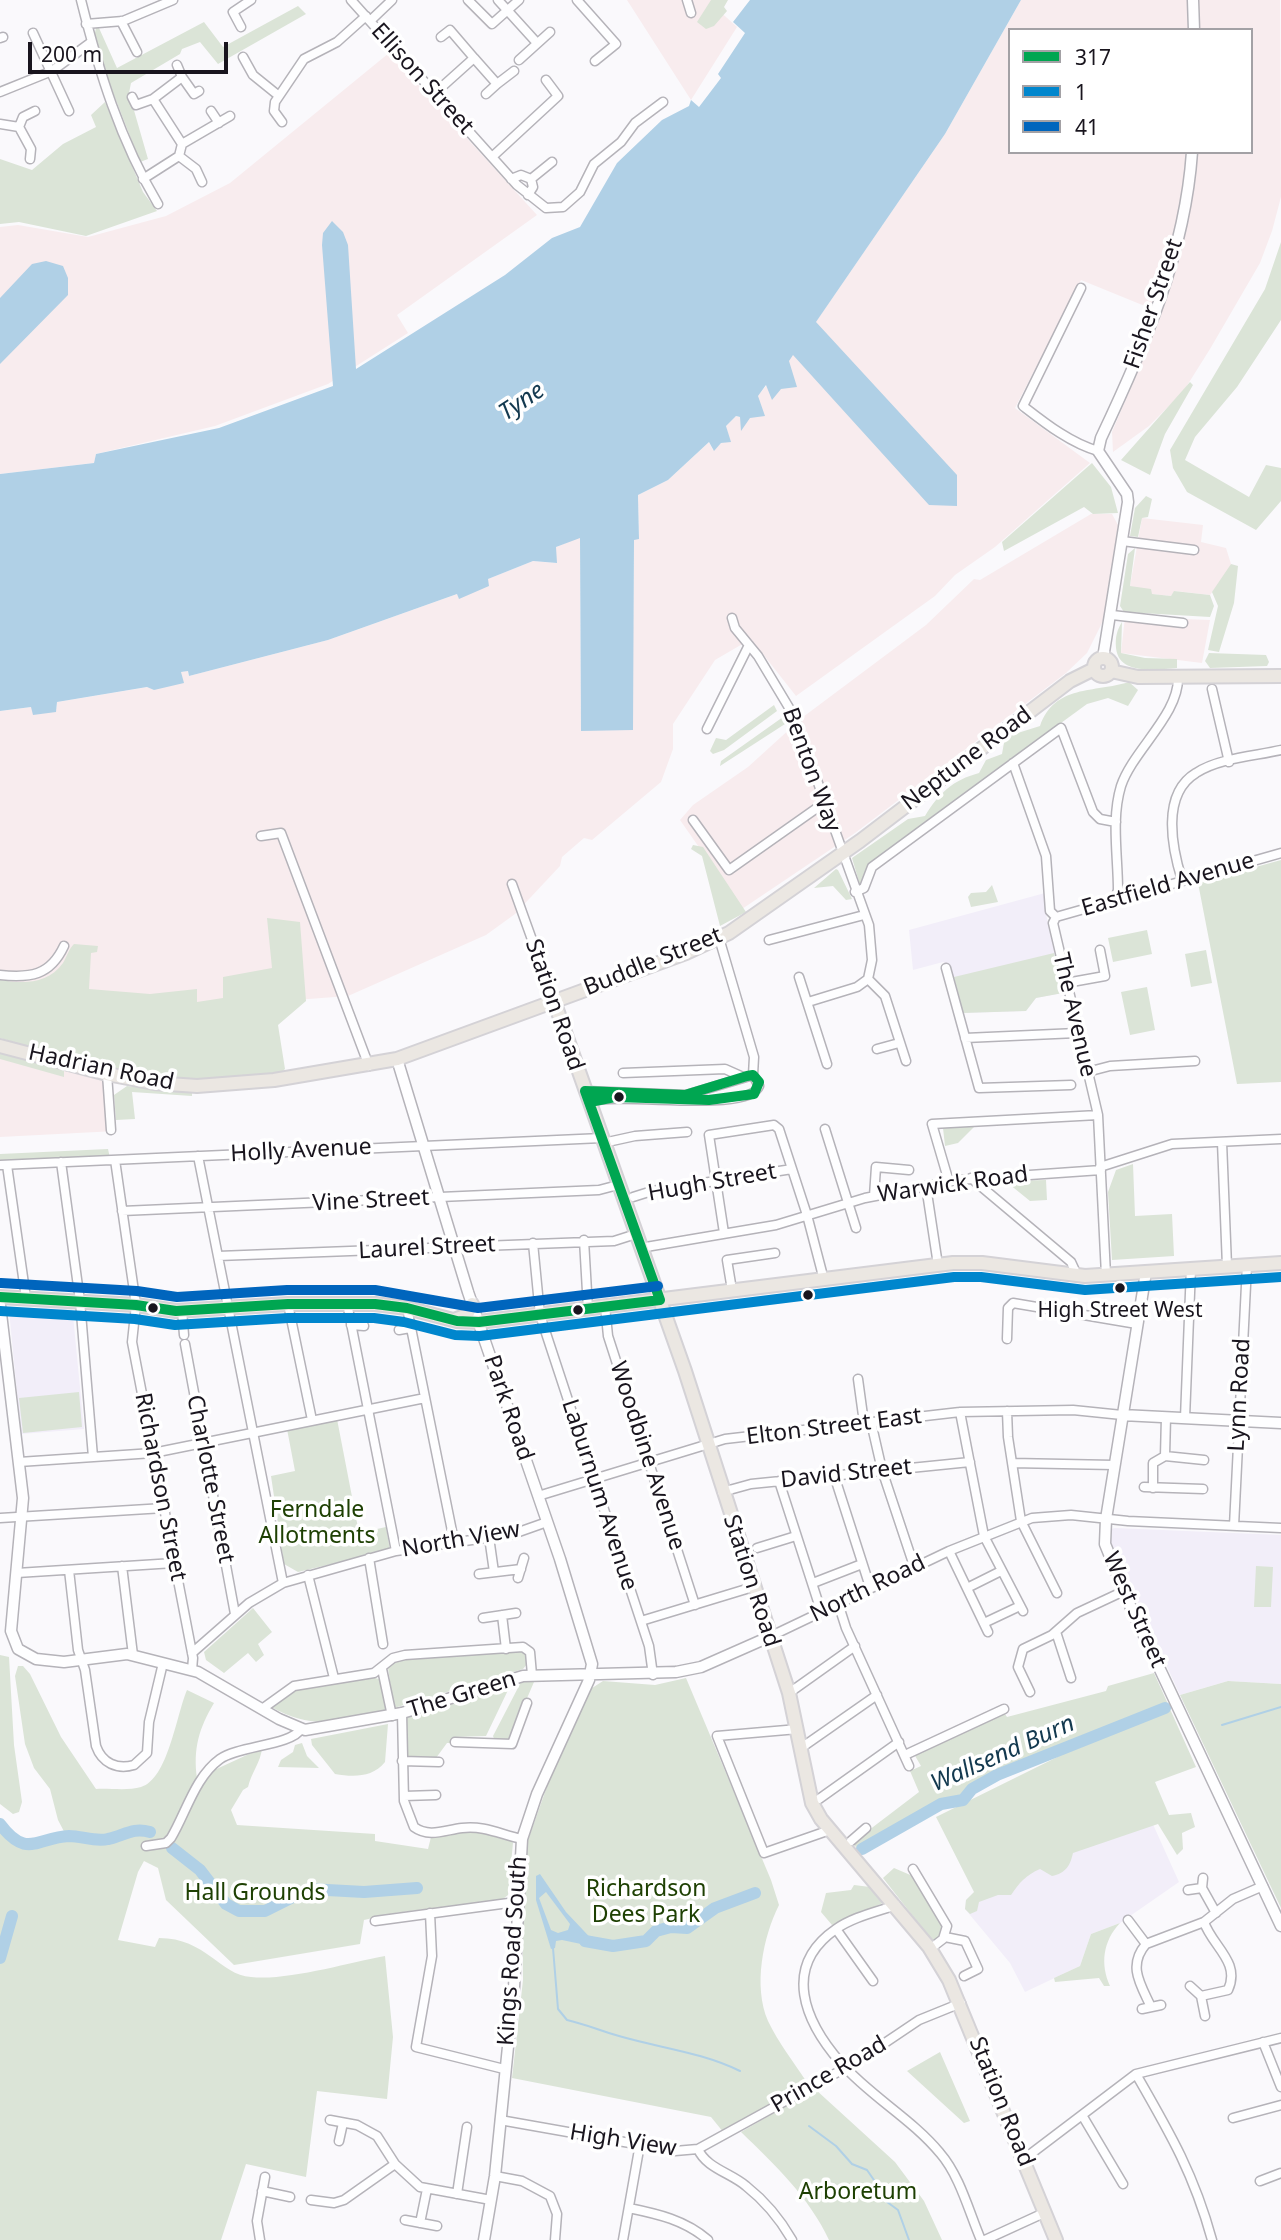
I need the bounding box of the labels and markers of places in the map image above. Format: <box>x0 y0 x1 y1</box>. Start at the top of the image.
unlabelled marker <box>612 1090 626 1104</box>
marker: High Street West <box>1113 1281 1127 1295</box>
unlabelled marker <box>801 1288 815 1302</box>
place label: High Street West <box>1037 1298 1203 1324</box>
unlabelled marker <box>146 1301 160 1315</box>
unlabelled marker <box>571 1303 585 1317</box>

